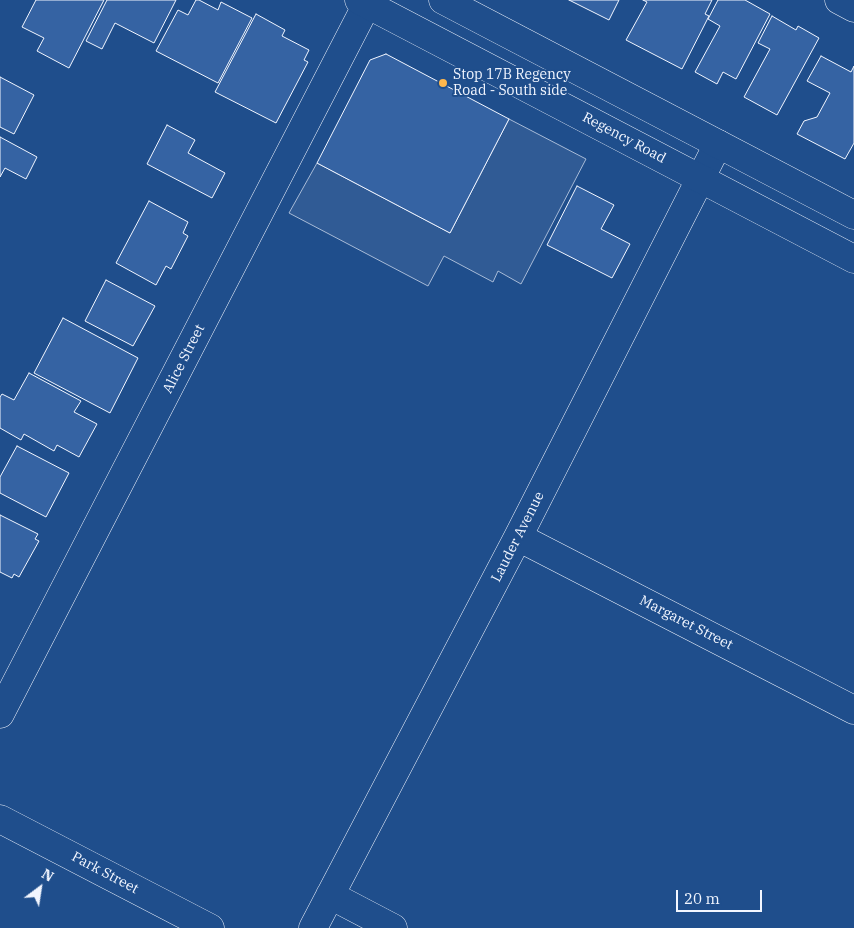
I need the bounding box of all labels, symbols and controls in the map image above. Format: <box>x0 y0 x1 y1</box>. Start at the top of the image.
place label: Stop 17B Regency Road - South side <box>453 67 571 100</box>
marker: Stop 17B Regency Road - South side <box>437 77 449 89</box>
street label: Regency Road <box>579 109 669 167</box>
street label: Alice Street <box>159 322 209 396</box>
street label: Lauder Avenue <box>488 489 548 585</box>
street label: Margaret Street <box>637 592 735 654</box>
street label: Park Street <box>69 848 141 898</box>
north arrow <box>15 863 65 913</box>
text: N <box>38 865 57 886</box>
scale bar <box>679 880 765 912</box>
text: 20 m <box>684 889 720 908</box>

